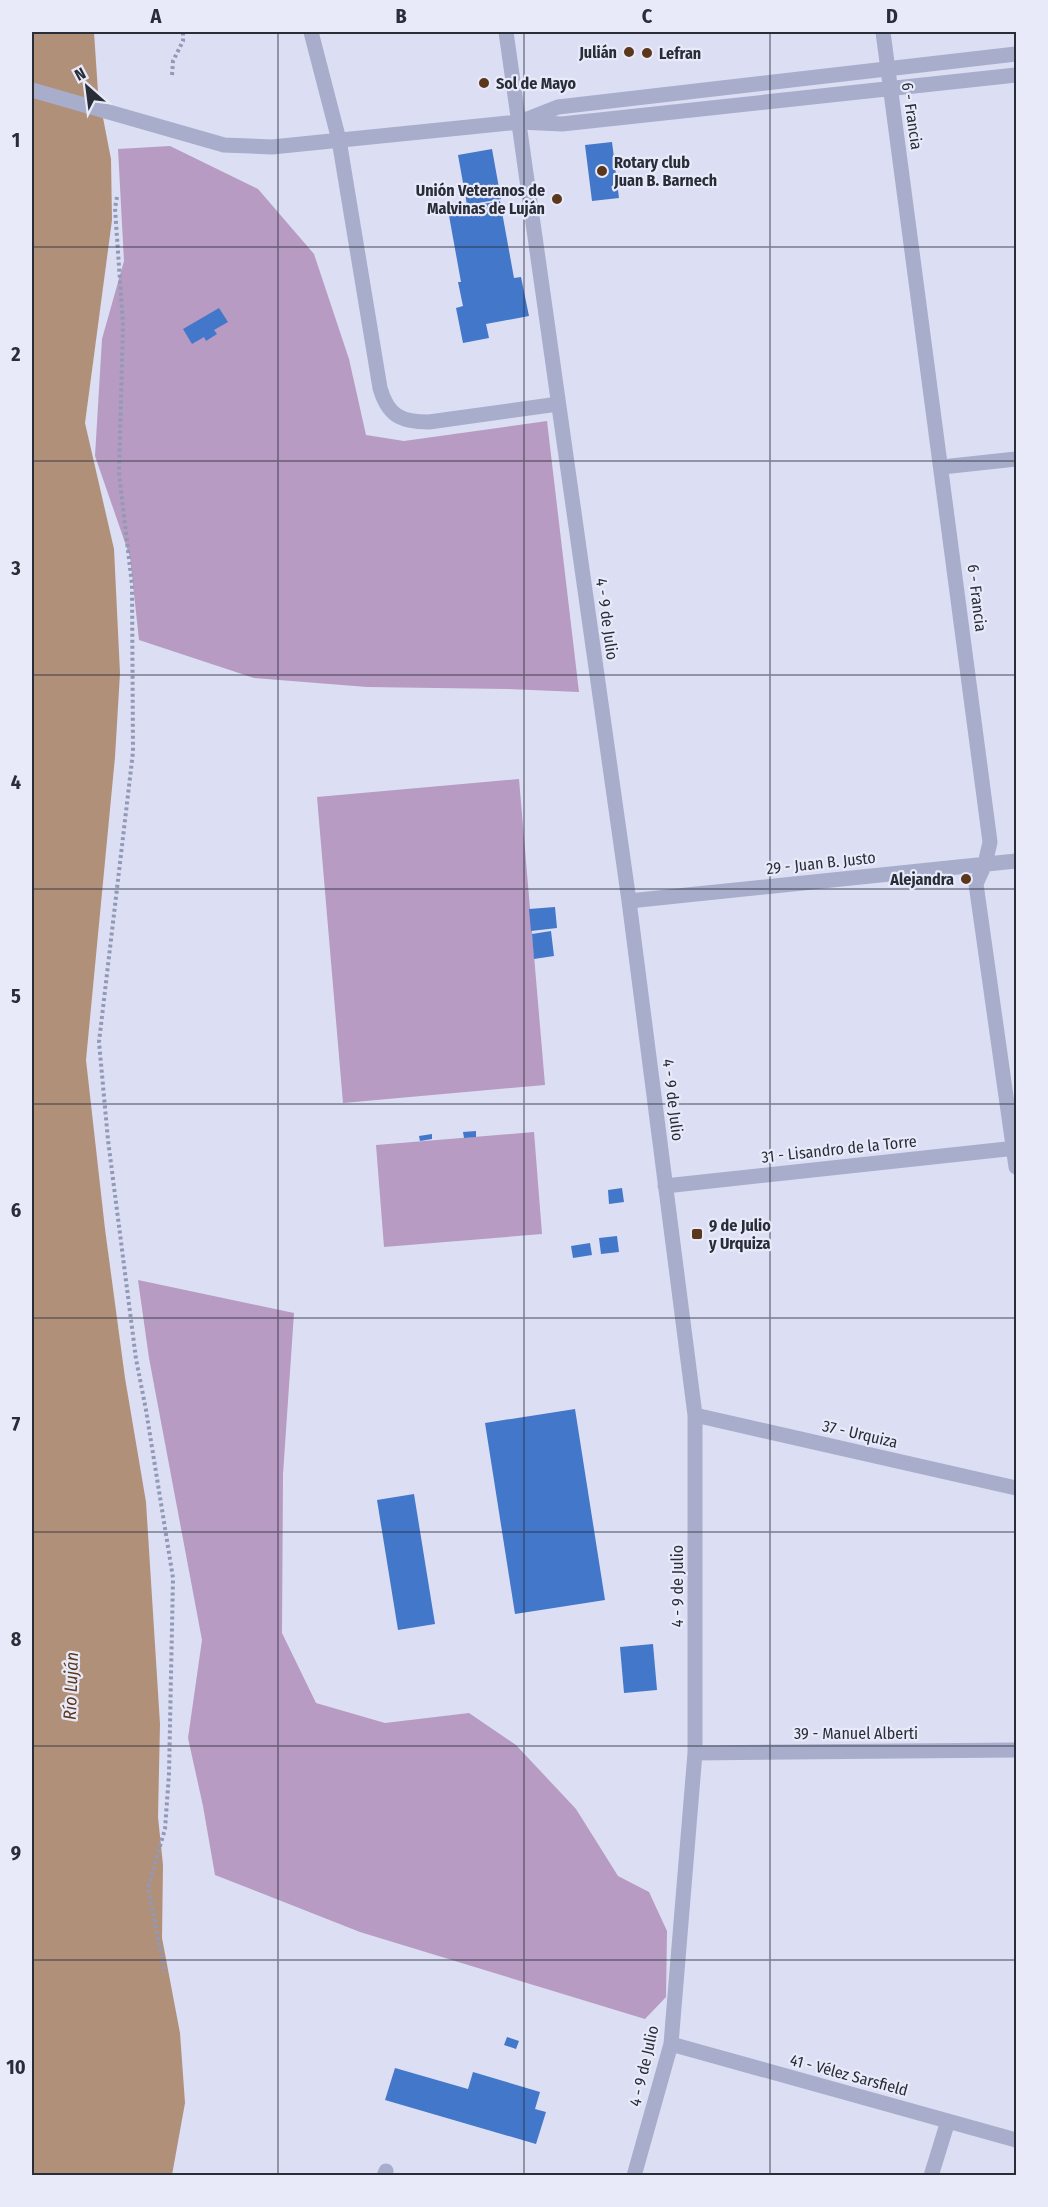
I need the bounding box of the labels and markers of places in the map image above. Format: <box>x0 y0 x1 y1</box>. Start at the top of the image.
place label: Julián <box>578 43 617 62</box>
place label: Lefran <box>659 44 701 63</box>
marker: Julián <box>622 45 636 59</box>
marker: Lefran <box>640 46 654 60</box>
place label: Sol de Mayo <box>496 74 576 93</box>
marker: Sol de Mayo <box>477 76 491 90</box>
place label: Rotary club Juan B. Barnech <box>613 153 717 190</box>
marker: Rotary club Juan B. Barnech <box>595 164 609 178</box>
place label: Unión Veteranos de Malvinas de Luján <box>416 181 545 218</box>
marker: Unión Veteranos de Malvinas de Luján <box>550 192 564 206</box>
place label: Alejandra <box>889 870 954 889</box>
marker: Alejandra <box>959 872 973 886</box>
place label: 9 de Julio y Urquiza <box>708 1216 771 1253</box>
marker: 9 de Julio y Urquiza <box>690 1227 704 1241</box>

